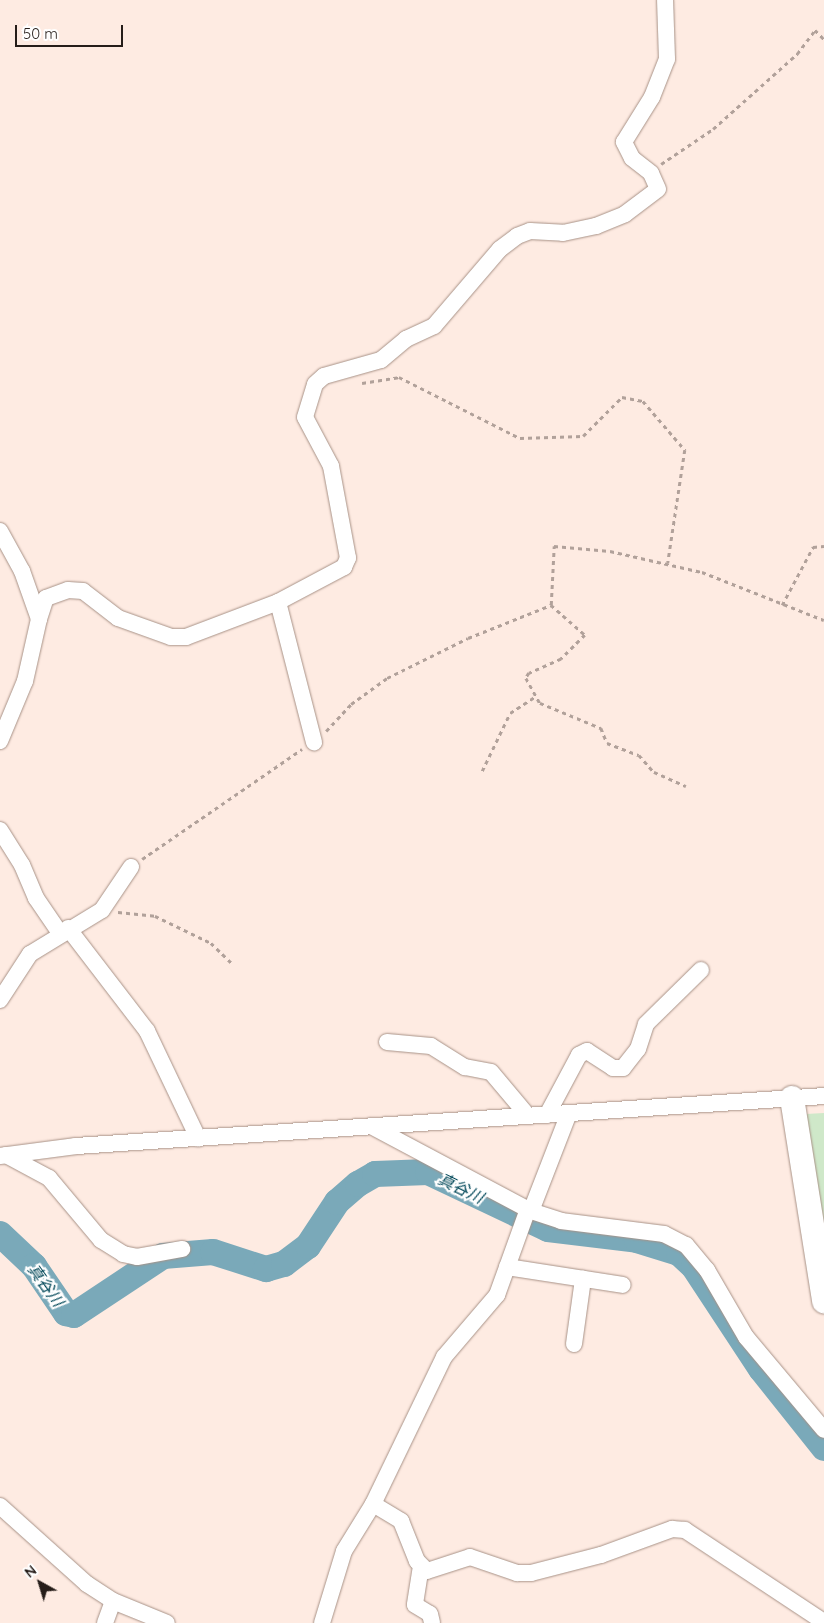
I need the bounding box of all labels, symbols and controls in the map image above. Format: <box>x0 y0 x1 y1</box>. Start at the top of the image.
scale bar <box>18 15 125 47</box>
text: 50 m <box>23 24 58 43</box>
water label: 真谷川 <box>435 1169 487 1207</box>
water label: 真谷川 <box>24 1260 68 1310</box>
north arrow <box>15 1558 65 1608</box>
text: N <box>21 1561 40 1582</box>

